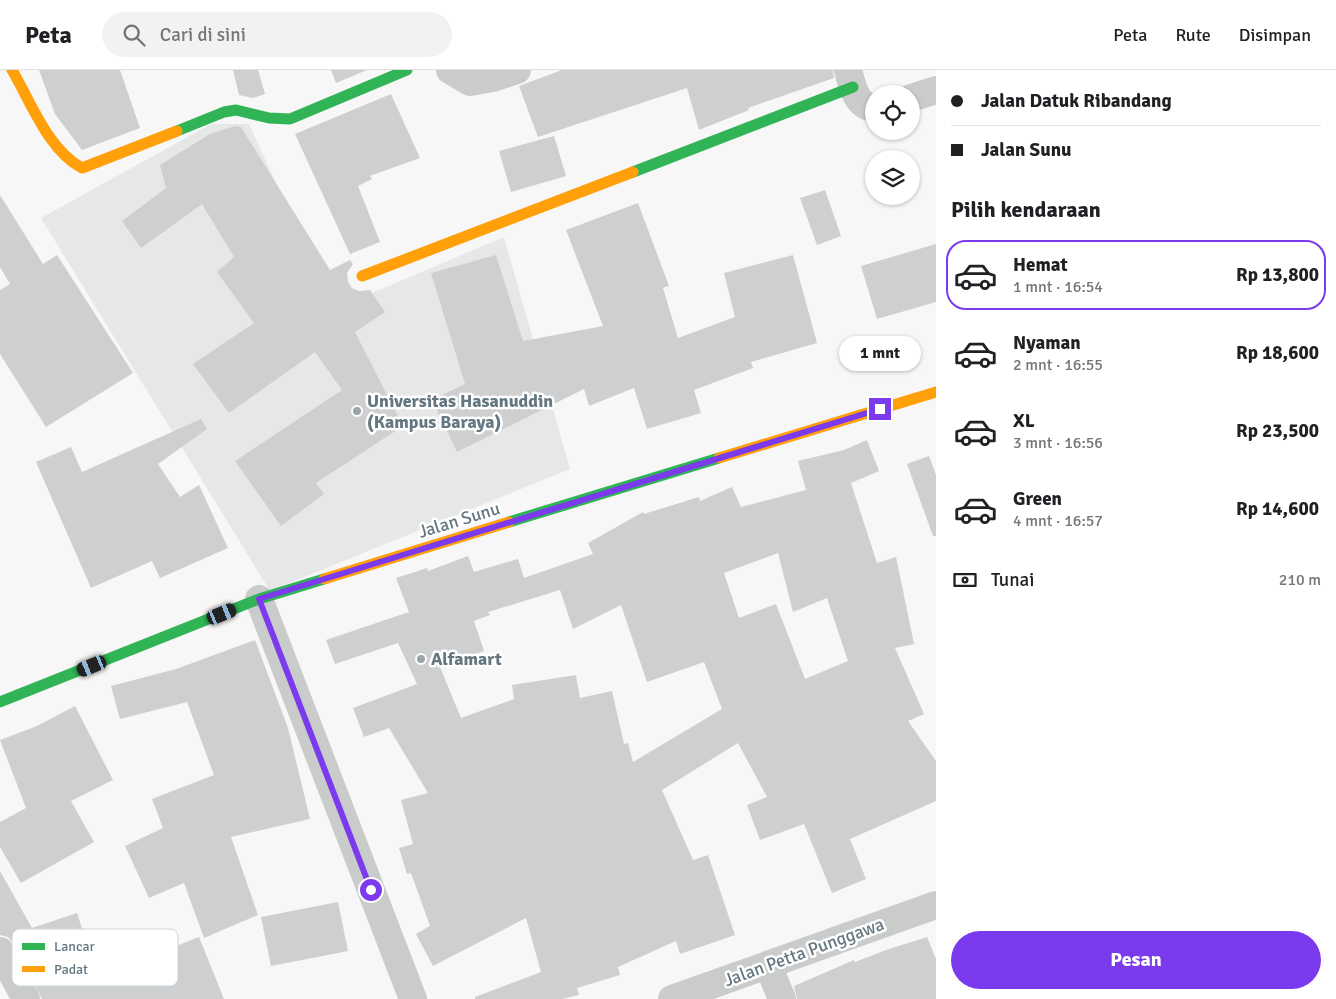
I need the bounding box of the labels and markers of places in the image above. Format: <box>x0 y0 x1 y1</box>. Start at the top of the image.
place label: Universitas Hasanuddin (Kampus Baraya) <box>367 390 553 433</box>
marker: Universitas Hasanuddin (Kampus Baraya) <box>351 405 363 417</box>
place label: Alfamart <box>431 648 502 670</box>
marker: Alfamart <box>415 653 427 665</box>

